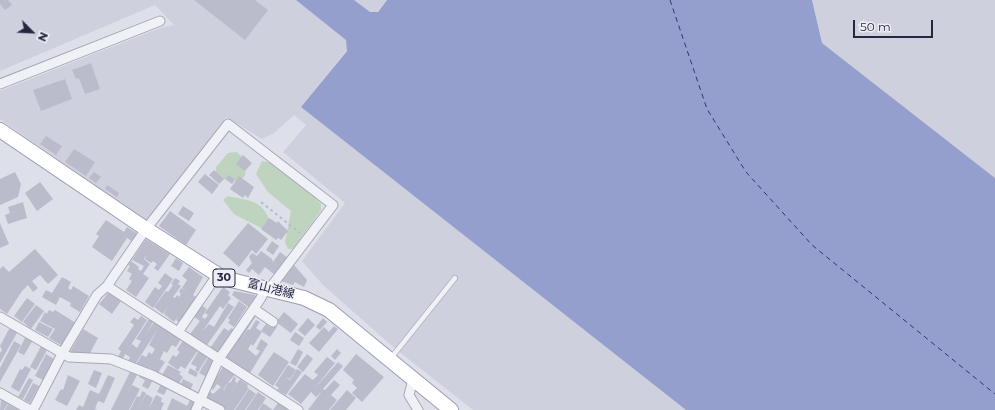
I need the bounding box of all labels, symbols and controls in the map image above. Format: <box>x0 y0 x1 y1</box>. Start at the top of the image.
north arrow <box>12 12 52 52</box>
scale bar <box>855 12 935 38</box>
text: 50 m <box>860 19 891 34</box>
text: N <box>35 30 51 44</box>
road number: 30 <box>213 269 235 287</box>
street label: 富山港線 <box>246 276 296 302</box>

